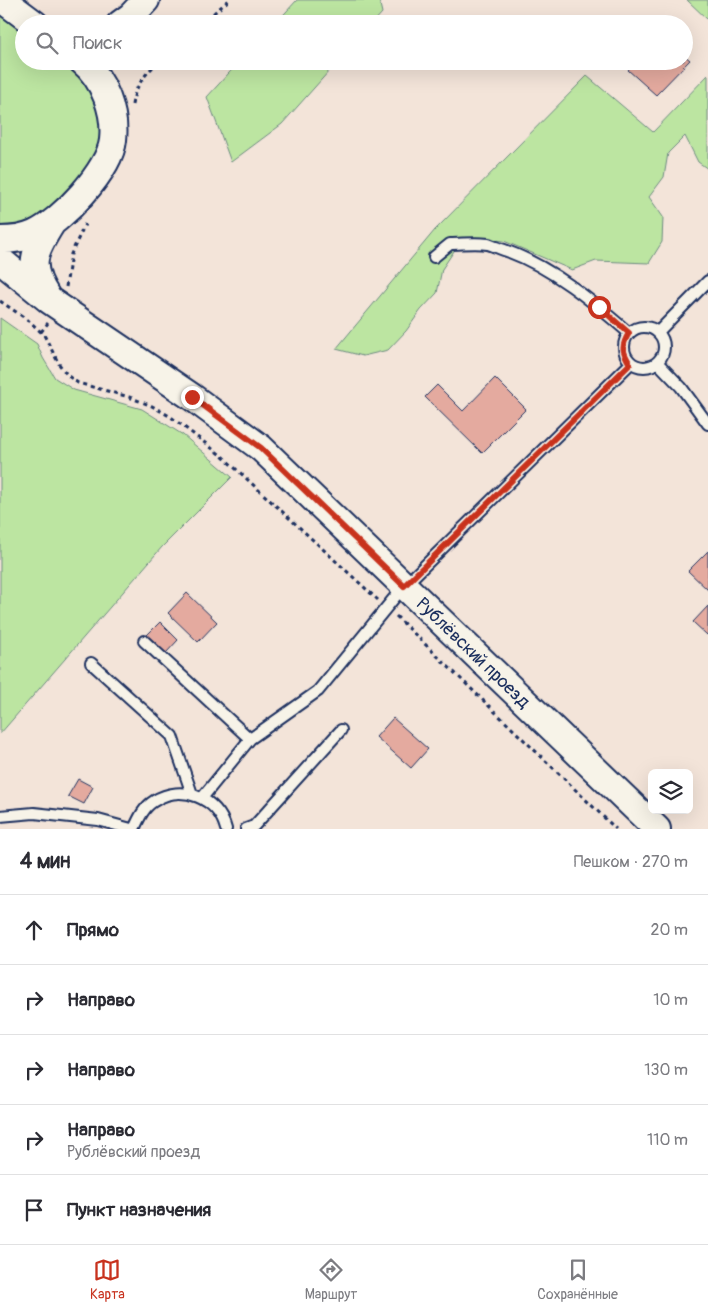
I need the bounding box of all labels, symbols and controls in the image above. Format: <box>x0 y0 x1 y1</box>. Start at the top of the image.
search box <box>15 15 693 70</box>
icon: search <box>33 29 61 57</box>
text: Поиск <box>73 31 123 55</box>
route start <box>588 296 611 319</box>
route end <box>181 386 204 409</box>
street label: Рублёвский проезд <box>411 593 535 713</box>
map controls <box>648 769 693 814</box>
button: layers <box>648 769 693 814</box>
text: 4 мин <box>20 848 70 875</box>
text: Пешком · 270 m <box>574 852 688 872</box>
icon: ahead <box>20 916 48 944</box>
text: Прямо <box>67 918 119 942</box>
text: 20 m <box>650 920 688 940</box>
icon: right <box>20 986 48 1014</box>
text: Направо <box>67 988 135 1012</box>
text: 10 m <box>653 990 688 1010</box>
icon: right <box>20 1056 48 1084</box>
text: Направо <box>67 1058 135 1082</box>
text: 130 m <box>644 1060 688 1080</box>
text: Направо <box>67 1118 135 1142</box>
icon: right <box>20 1126 48 1154</box>
text: 110 m <box>647 1130 688 1150</box>
text: Рублёвский проезд <box>67 1142 200 1162</box>
icon: arrive <box>20 1196 48 1224</box>
text: Пункт назначения <box>67 1198 211 1222</box>
tab: Карта <box>90 1256 125 1303</box>
tab: Маршрут <box>305 1256 357 1303</box>
tab: Сохранённые <box>537 1256 618 1303</box>

